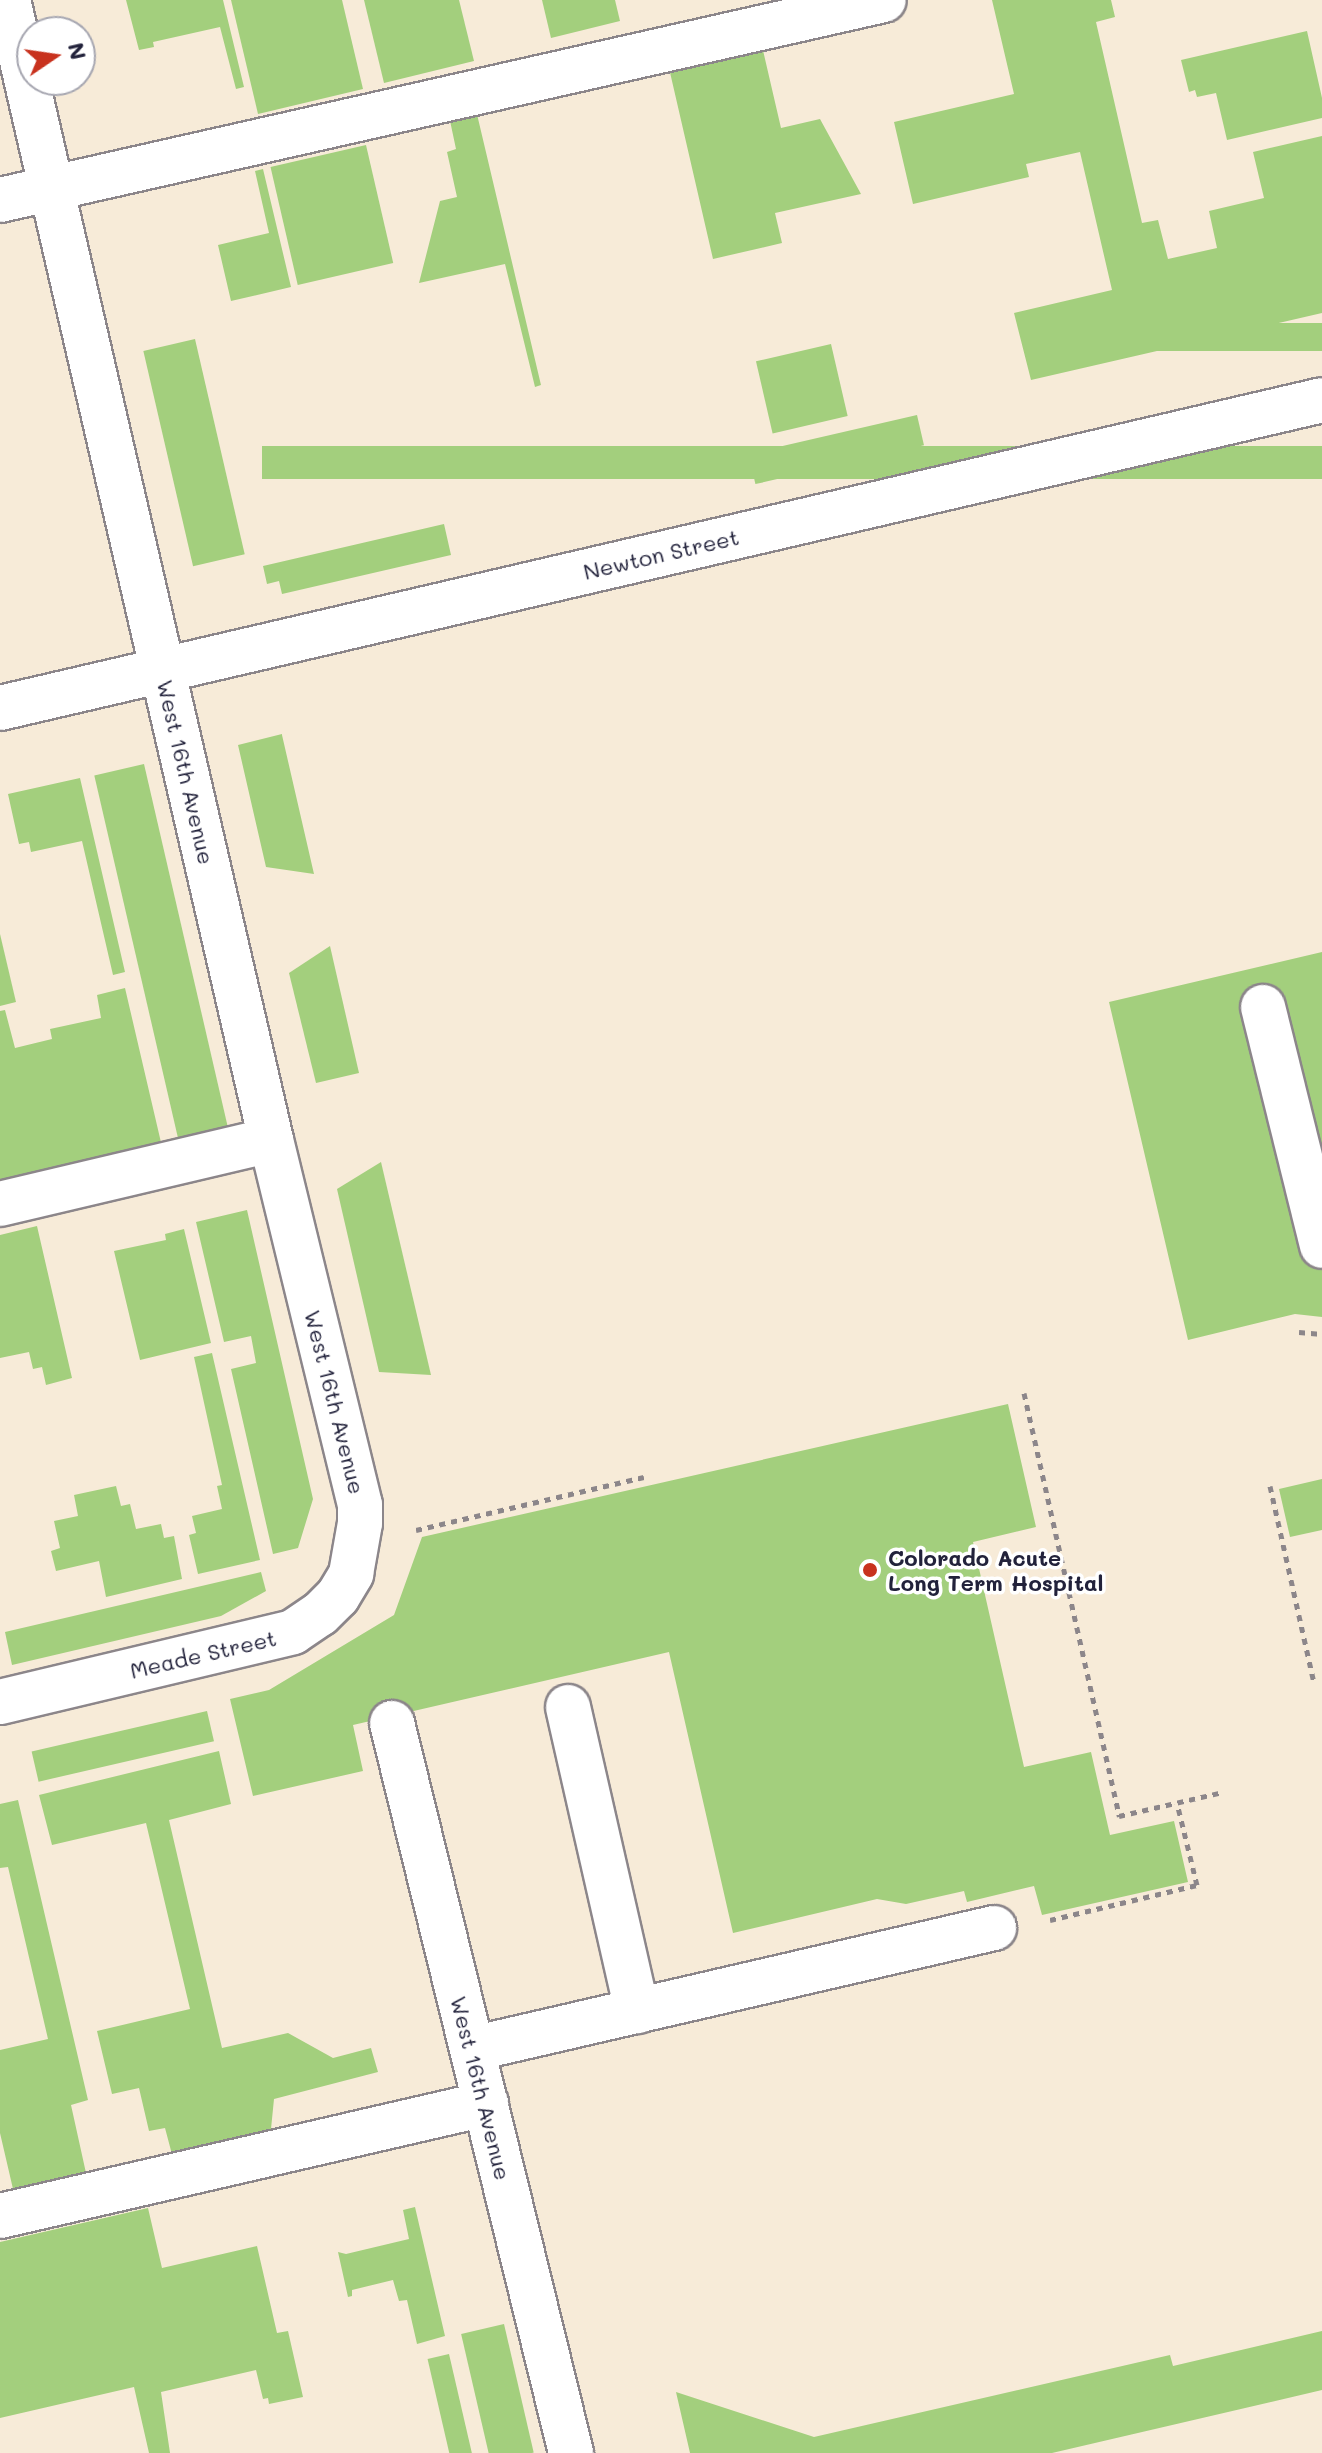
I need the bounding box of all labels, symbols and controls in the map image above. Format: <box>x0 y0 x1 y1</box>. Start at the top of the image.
north arrow <box>16 16 96 96</box>
text: N <box>62 40 94 62</box>
street label: Newton Street <box>581 523 741 585</box>
street label: West 16th Avenue <box>152 677 220 867</box>
street label: West 16th Avenue <box>299 1307 371 1497</box>
place label: Colorado Acute Long Term Hospital <box>888 1544 1103 1596</box>
marker: Colorado Acute Long Term Hospital <box>859 1559 881 1581</box>
street label: Meade Street <box>127 1624 279 1684</box>
street label: West 16th Avenue <box>445 1993 517 2183</box>

